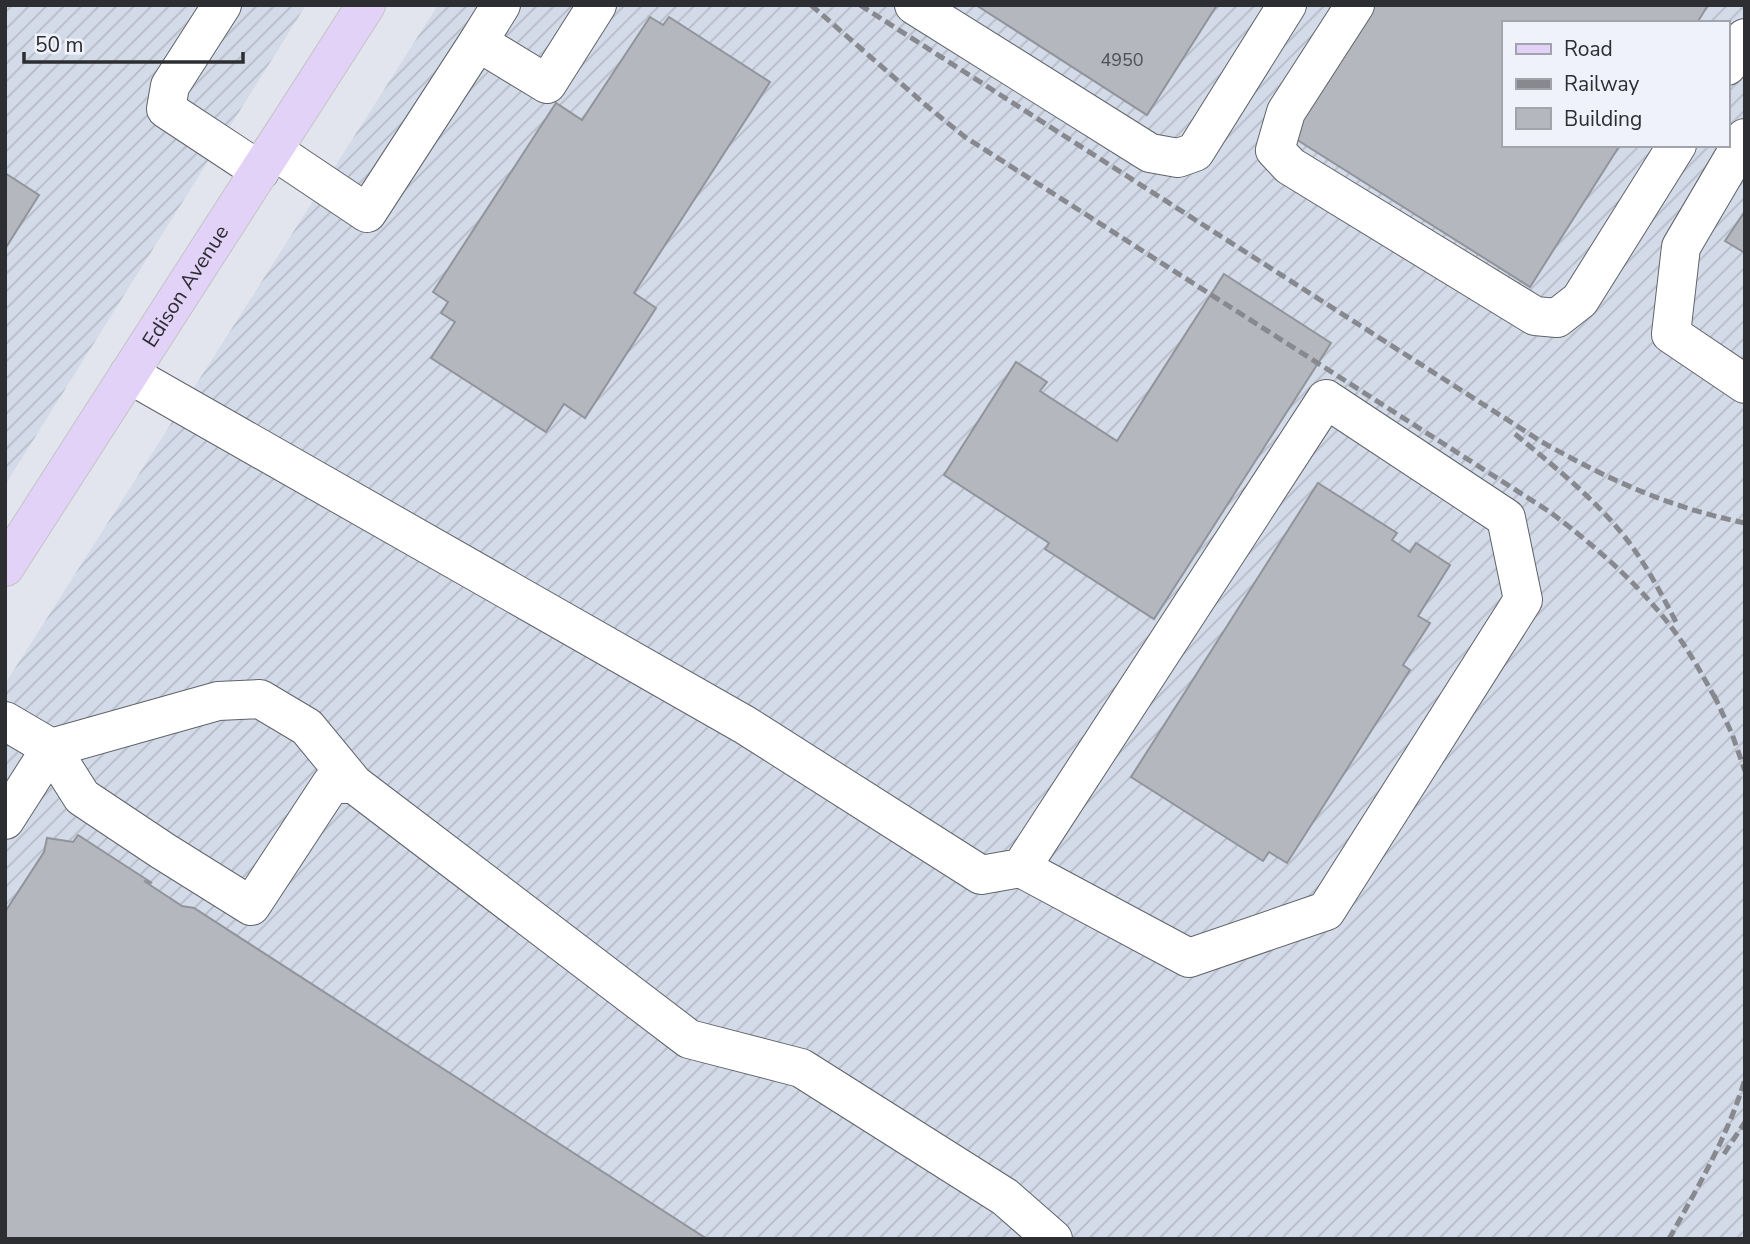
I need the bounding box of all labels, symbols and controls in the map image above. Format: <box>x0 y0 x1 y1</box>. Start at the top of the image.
scale bar <box>24 21 243 65</box>
legend <box>1502 21 1729 147</box>
text: 50 m <box>35 31 84 59</box>
text: Road <box>1564 35 1613 63</box>
house number: 4950 <box>1100 48 1144 72</box>
text: Railway <box>1564 70 1639 98</box>
text: Building <box>1564 105 1642 133</box>
street label: Edison Avenue <box>136 220 235 352</box>

